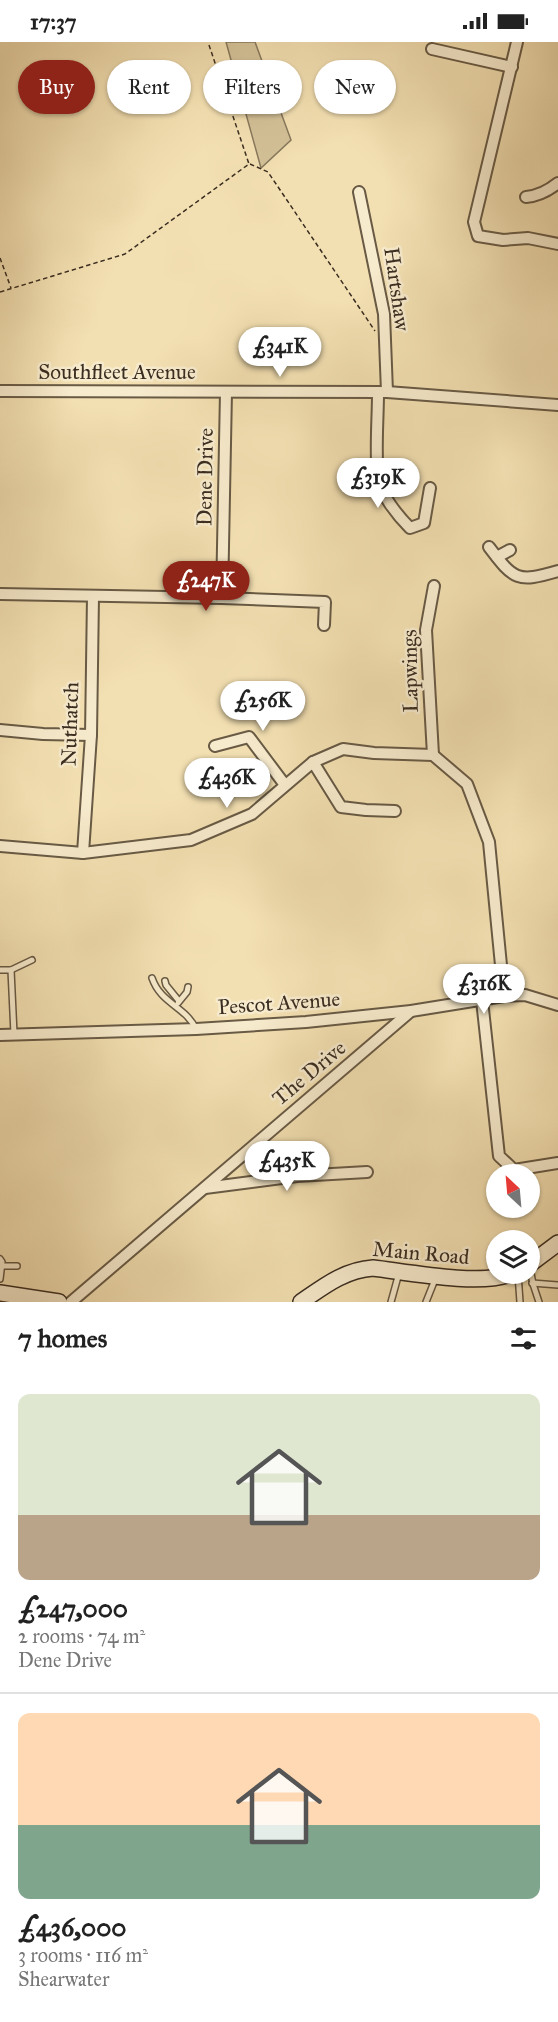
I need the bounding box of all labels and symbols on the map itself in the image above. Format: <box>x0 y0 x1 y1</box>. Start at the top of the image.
street label: Hartshaw <box>378 246 416 333</box>
pin: £341K <box>238 327 322 378</box>
street label: Southfleet Avenue <box>38 359 196 385</box>
street label: Dene Drive <box>191 427 219 526</box>
pin: £319K <box>336 458 420 509</box>
pin: £247K <box>164 561 248 612</box>
street label: Lapwings <box>396 629 424 713</box>
street label: Nuthatch <box>56 681 84 767</box>
pin: £256K <box>221 681 305 732</box>
pin: £436K <box>185 758 269 809</box>
pin: £316K <box>442 964 526 1015</box>
street label: Pescot Avenue <box>217 986 341 1020</box>
street label: The Drive <box>267 1035 351 1111</box>
pin: £435K <box>245 1141 329 1192</box>
north arrow <box>486 1164 540 1218</box>
street label: Main Road <box>372 1236 471 1270</box>

